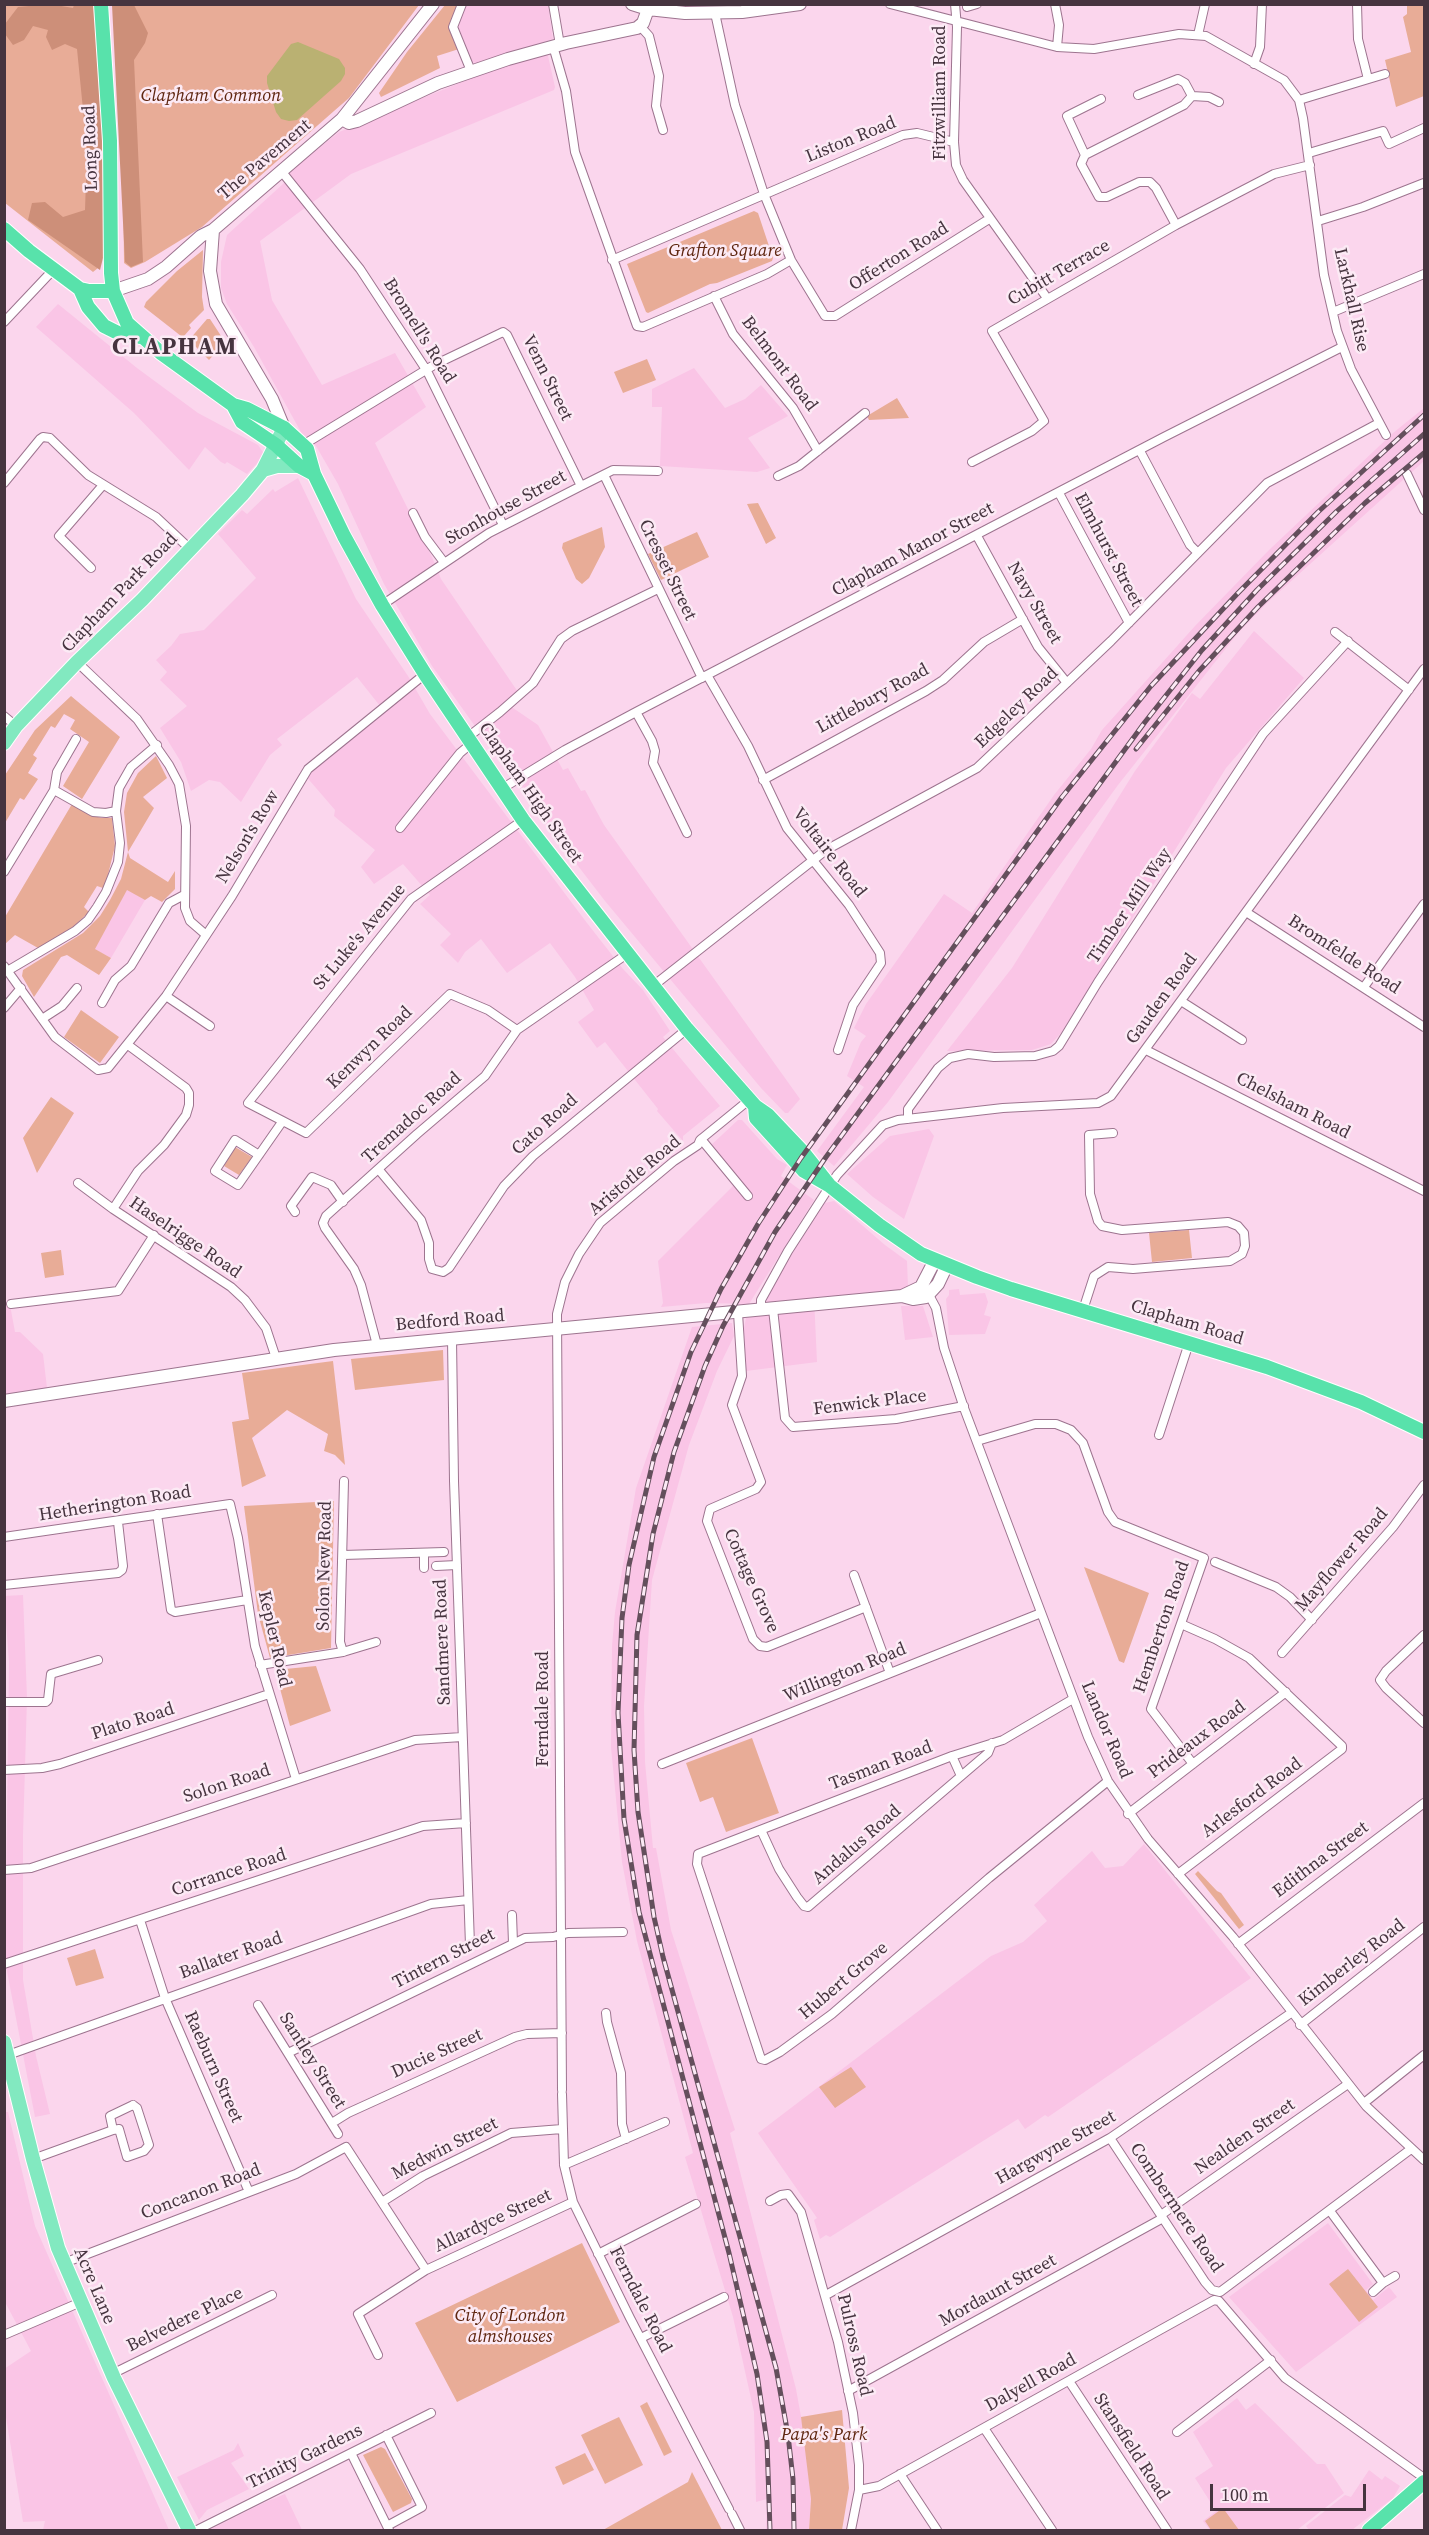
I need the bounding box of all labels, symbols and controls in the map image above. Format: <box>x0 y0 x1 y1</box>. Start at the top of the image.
street label: Fitzwilliam Road <box>929 25 951 161</box>
park label: Clapham Common <box>141 85 281 107</box>
street label: Long Road <box>79 105 103 191</box>
street label: Liston Road <box>803 112 899 168</box>
street label: The Pavement <box>214 115 316 205</box>
street label: Offerton Road <box>845 218 953 296</box>
street label: Cubitt Terrace <box>1004 235 1114 311</box>
park label: Grafton Square <box>669 240 781 262</box>
street label: Larkhall Rise <box>1329 246 1373 354</box>
street label: Bromell's Road <box>378 274 460 388</box>
street label: Belmont Road <box>736 312 822 416</box>
street label: Venn Street <box>517 332 577 424</box>
district label: CLAPHAM <box>112 334 238 362</box>
street label: Stonhouse Street <box>442 466 570 550</box>
street label: Elmhurst Street <box>1069 490 1147 610</box>
street label: Clapham Manor Street <box>828 498 998 602</box>
street label: Cresset Street <box>633 516 701 624</box>
street label: Clapham Park Road <box>57 529 183 657</box>
street label: Navy Street <box>1002 558 1066 648</box>
street label: Littlebury Road <box>813 659 933 739</box>
street label: Edgeley Road <box>971 663 1063 753</box>
street label: Clapham High Street <box>473 719 587 867</box>
street label: Nelson's Row <box>212 786 284 888</box>
street label: Voltaire Road <box>787 804 871 902</box>
street label: Timber Mill Way <box>1083 844 1177 968</box>
street label: St Luke's Avenue <box>309 879 411 995</box>
street label: Bromfelde Road <box>1284 911 1404 999</box>
street label: Gauden Road <box>1122 949 1202 1049</box>
street label: Kenwyn Road <box>323 1002 417 1094</box>
street label: Tremadoc Road <box>358 1068 466 1168</box>
street label: Chelsham Road <box>1232 1068 1354 1144</box>
street label: Cato Road <box>508 1090 582 1160</box>
street label: Aristotle Road <box>585 1131 685 1221</box>
street label: Haselrigge Road <box>125 1193 245 1283</box>
street label: Clapham Road <box>1128 1296 1246 1350</box>
street label: Bedford Road <box>395 1305 505 1337</box>
street label: Fenwick Place <box>812 1385 928 1421</box>
street label: Hetherington Road <box>37 1481 193 1527</box>
street label: Solon New Road <box>313 1501 337 1631</box>
street label: Mayflower Road <box>1291 1504 1393 1616</box>
street label: Cottage Grove <box>718 1525 784 1637</box>
street label: Hemberton Road <box>1129 1558 1195 1696</box>
street label: Sandmere Road <box>430 1578 456 1706</box>
street label: Kepler Road <box>252 1589 296 1689</box>
street label: Willington Road <box>781 1639 909 1707</box>
street label: Ferndale Road <box>532 1651 554 1767</box>
street label: Landor Road <box>1076 1678 1136 1782</box>
street label: Prideaux Road <box>1144 1696 1250 1784</box>
street label: Plato Road <box>89 1698 177 1746</box>
street label: Tasman Road <box>827 1737 935 1795</box>
street label: Arlesford Road <box>1197 1753 1307 1843</box>
street label: Solon Road <box>181 1760 273 1808</box>
street label: Andalus Road <box>808 1801 906 1889</box>
street label: Edithna Street <box>1269 1817 1373 1903</box>
street label: Corrance Road <box>169 1844 289 1902</box>
street label: Kimberley Road <box>1294 1915 1410 2011</box>
street label: Tintern Street <box>389 1924 499 1994</box>
street label: Ballater Road <box>177 1927 285 1985</box>
street label: Hubert Grove <box>795 1938 893 2024</box>
street label: Raeburn Street <box>179 2008 247 2126</box>
street label: Santley Street <box>274 2009 350 2113</box>
street label: Ducie Street <box>388 2024 486 2084</box>
street label: Nealden Street <box>1191 2094 1299 2180</box>
street label: Hargwyne Street <box>992 2106 1120 2190</box>
street label: Medwin Street <box>388 2113 502 2185</box>
street label: Combermere Road <box>1125 2139 1227 2277</box>
street label: Concanon Road <box>138 2159 264 2225</box>
street label: Allardyce Street <box>431 2184 555 2258</box>
street label: Ferndale Road <box>604 2243 676 2357</box>
street label: Acre Lane <box>68 2244 120 2328</box>
street label: Mordaunt Street <box>936 2250 1060 2332</box>
street label: Belvedere Place <box>123 2283 247 2357</box>
street label: Pulross Road <box>832 2292 876 2398</box>
park label: City of London almshouses <box>455 2305 565 2348</box>
street label: Dalyell Road <box>982 2349 1080 2417</box>
street label: Stansfield Road <box>1088 2390 1174 2504</box>
street label: Trinity Gardens <box>244 2420 366 2494</box>
park label: Papa's Park <box>781 2424 867 2446</box>
scale bar <box>1213 2472 1369 2510</box>
text: 100 m <box>1221 2482 1268 2507</box>

